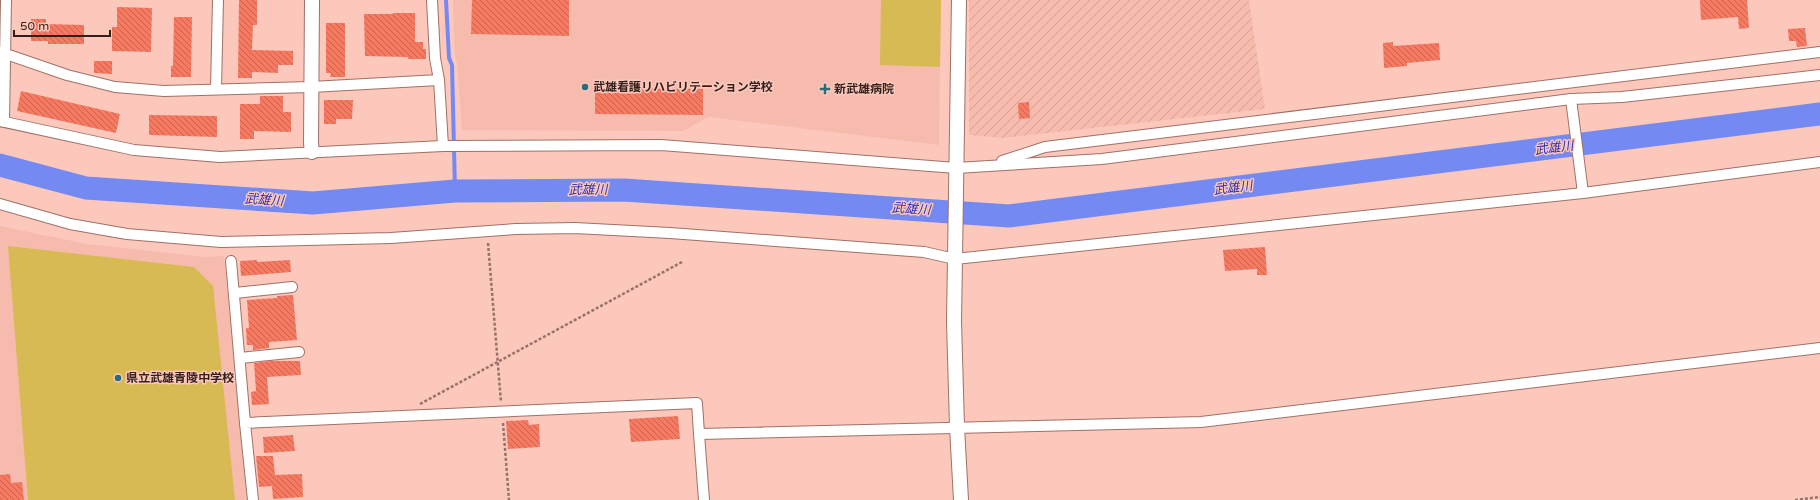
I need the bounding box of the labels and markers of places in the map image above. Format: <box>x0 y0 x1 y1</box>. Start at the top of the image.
place label: 武雄看護リハビリテーション学校 <box>593 80 773 94</box>
marker: 武雄看護リハビリテーション学校 <box>580 82 590 92</box>
place label: 新武雄病院 <box>834 82 894 96</box>
marker: 新武雄病院 <box>819 83 831 95</box>
place label: 県立武雄青陵中学校 <box>126 371 234 385</box>
marker: 県立武雄青陵中学校 <box>113 373 123 383</box>

